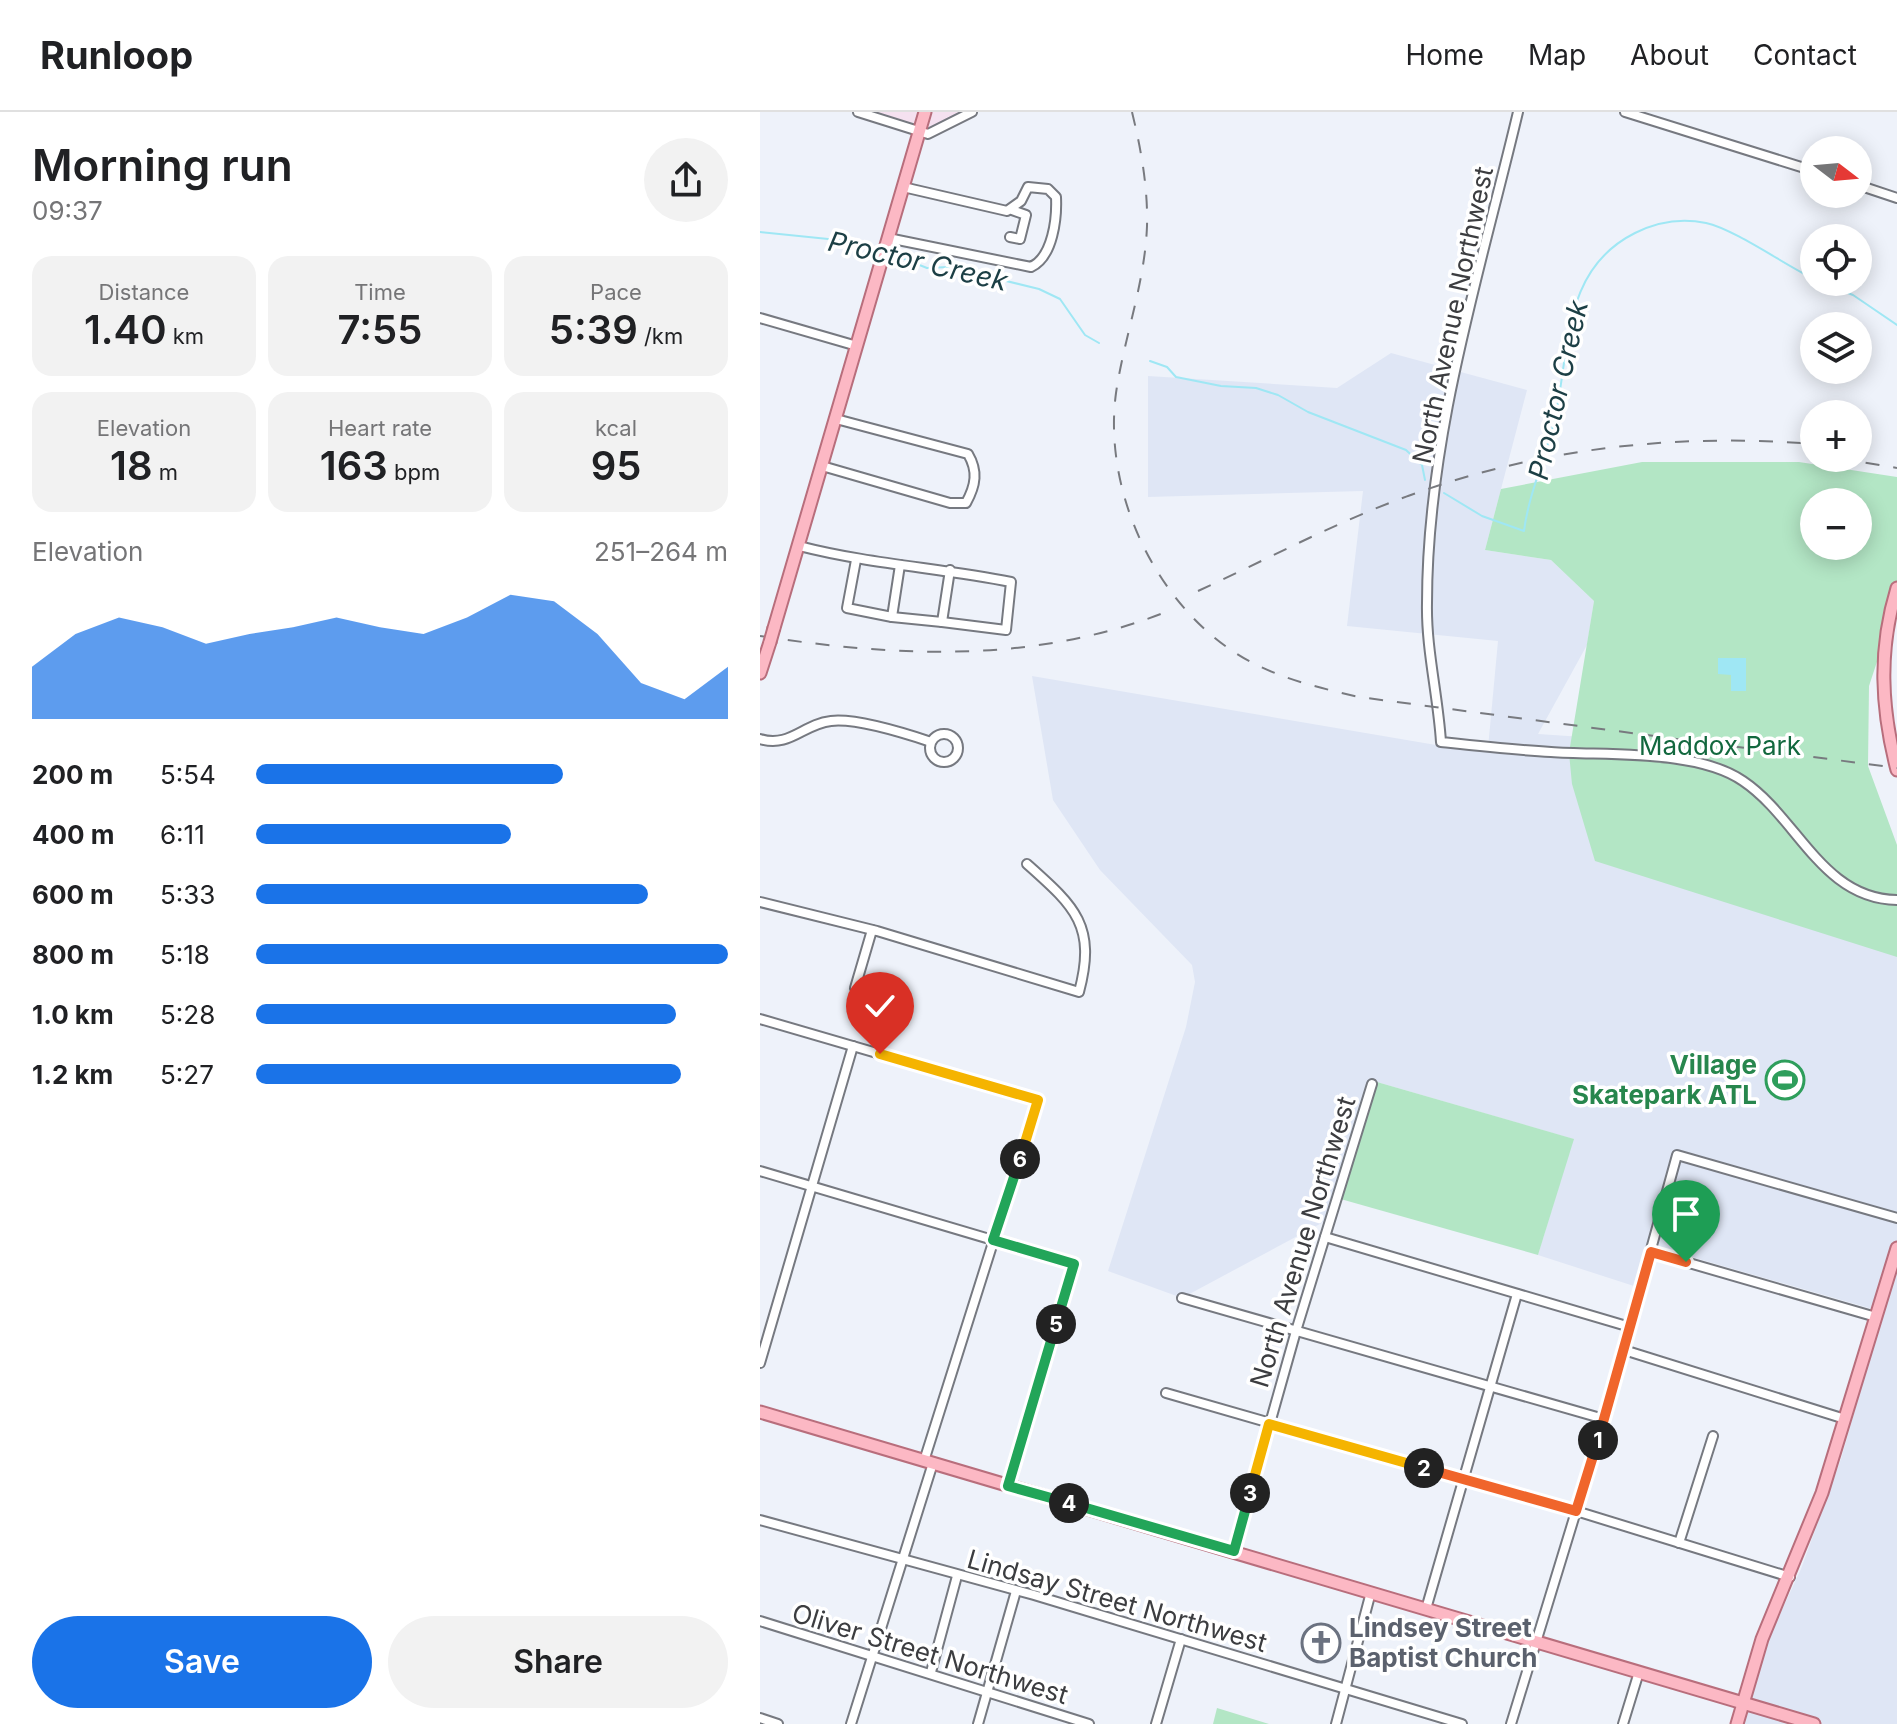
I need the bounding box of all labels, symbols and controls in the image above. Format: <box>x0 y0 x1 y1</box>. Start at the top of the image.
text: Runloop <box>40 32 193 78</box>
text: Home <box>1405 38 1484 72</box>
text: Map <box>1528 38 1586 72</box>
text: About <box>1630 38 1709 72</box>
text: Contact <box>1753 38 1857 72</box>
north arrow <box>1800 136 1872 208</box>
map controls <box>1800 136 1872 560</box>
text: Morning run <box>32 138 293 192</box>
button: share <box>644 138 728 222</box>
street label: North Avenue Northwest <box>1406 164 1499 466</box>
text: 09:37 <box>32 195 103 226</box>
water label: Proctor Creek <box>825 224 1012 298</box>
button: locate <box>1800 224 1872 296</box>
text: Distance <box>99 279 189 305</box>
text: Time <box>354 279 406 305</box>
text: Pace <box>590 279 642 305</box>
water label: Proctor Creek <box>1521 296 1595 483</box>
text: 1.40 <box>84 305 167 354</box>
text: 7:55 <box>338 305 422 354</box>
text: 5:39 <box>549 305 638 354</box>
button: layers <box>1800 312 1872 384</box>
text: km <box>167 323 204 349</box>
text: /km <box>638 323 683 349</box>
button: + <box>1800 400 1872 472</box>
text: Elevation <box>97 415 191 441</box>
text: Heart rate <box>328 415 432 441</box>
text: kcal <box>595 415 637 441</box>
text: 18 <box>110 441 153 490</box>
text: 163 <box>320 441 388 490</box>
text: 95 <box>591 441 641 490</box>
text: m <box>153 459 178 485</box>
text: bpm <box>388 459 440 485</box>
button: − <box>1800 488 1872 560</box>
text: Elevation <box>32 536 143 567</box>
text: 251–264 m <box>594 536 728 567</box>
park label: Maddox Park <box>1639 730 1801 761</box>
text: 200 m <box>32 759 113 790</box>
text: 5:54 <box>160 759 216 790</box>
text: 400 m <box>32 819 115 850</box>
text: 6:11 <box>160 819 205 850</box>
text: 600 m <box>32 879 114 910</box>
text: 5:33 <box>160 879 215 910</box>
text: 800 m <box>32 939 114 970</box>
text: 5:18 <box>160 939 210 970</box>
pin <box>846 972 914 1054</box>
icon: check <box>858 984 902 1028</box>
text: 1.0 km <box>32 999 114 1030</box>
text: 5:28 <box>160 999 215 1030</box>
place label: Village Skatepark ATL <box>1572 1049 1757 1110</box>
text: 1.2 km <box>32 1059 113 1090</box>
text: 5:27 <box>160 1059 214 1090</box>
sports icon: Village Skatepark ATL <box>1764 1059 1806 1101</box>
street label: North Avenue Northwest <box>1243 1093 1362 1391</box>
pin: 6 <box>1000 1139 1040 1179</box>
text: 6 <box>1013 1146 1027 1172</box>
pin <box>1652 1180 1720 1262</box>
icon: arrive <box>1664 1192 1708 1236</box>
pin: 5 <box>1036 1304 1076 1344</box>
text: 5 <box>1049 1311 1063 1337</box>
pin: 1 <box>1578 1420 1618 1460</box>
text: 1 <box>1593 1427 1603 1453</box>
pin: 2 <box>1404 1448 1444 1488</box>
text: 2 <box>1417 1455 1431 1481</box>
pin: 3 <box>1230 1473 1270 1513</box>
text: 3 <box>1243 1480 1257 1506</box>
pin: 4 <box>1049 1483 1089 1523</box>
text: 4 <box>1062 1490 1076 1516</box>
street label: Lindsay Street Northwest <box>964 1543 1271 1658</box>
street label: Oliver Street Northwest <box>788 1597 1072 1710</box>
place label: Lindsey Street Baptist Church <box>1349 1612 1538 1673</box>
button: Save <box>32 1616 372 1708</box>
button: Share <box>388 1616 728 1708</box>
church icon: Lindsey Street Baptist Church <box>1300 1622 1342 1664</box>

